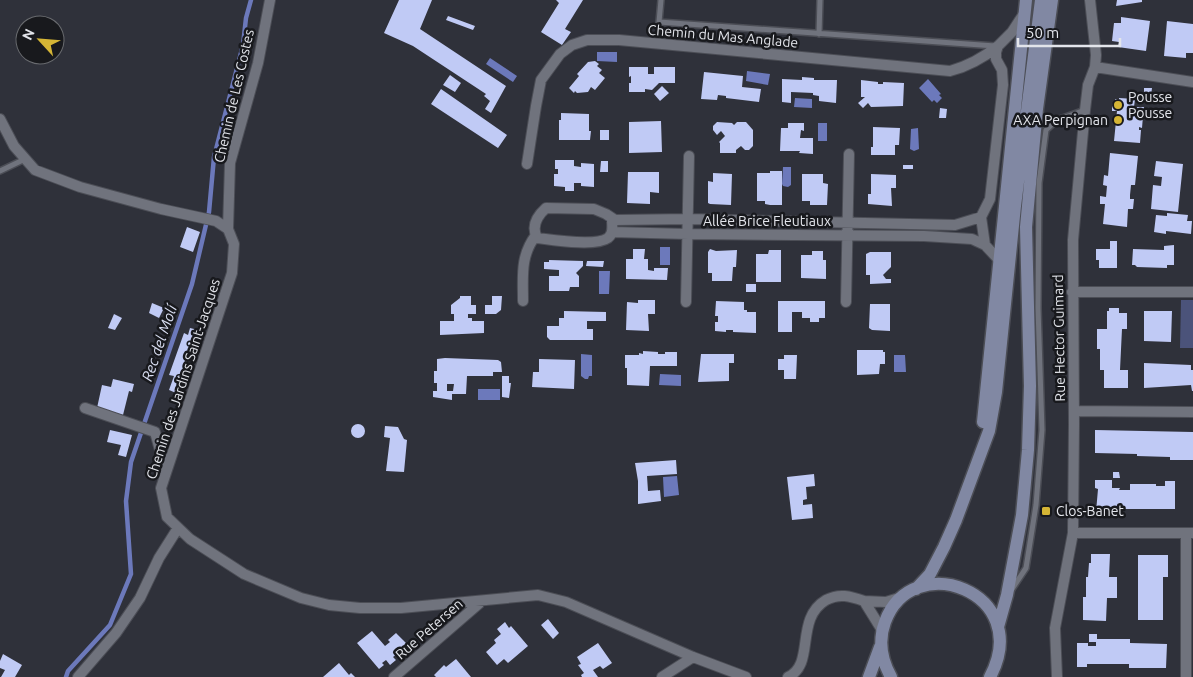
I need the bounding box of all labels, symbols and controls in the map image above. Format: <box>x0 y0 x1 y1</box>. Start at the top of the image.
north arrow <box>15 15 65 65</box>
scale bar <box>1018 15 1120 47</box>
street label: Chemin du Mas Anglade <box>647 21 799 51</box>
text: 50 m <box>1026 24 1059 41</box>
text: N <box>19 26 38 43</box>
street label: Chemin de Les Costes <box>211 28 257 164</box>
place label: Pousse Pousse <box>1128 89 1172 121</box>
marker: Pousse Pousse <box>1112 99 1124 111</box>
place label: AXA Perpignan <box>1013 112 1108 128</box>
marker: AXA Perpignan <box>1112 114 1124 126</box>
street label: Allée Brice Fleutiaux <box>703 213 831 229</box>
street label: Rue Hector Guimard <box>1050 274 1068 402</box>
street label: Chemin des Jardins Saint-Jacques <box>143 277 223 481</box>
water label: Rec del Molí <box>138 301 181 383</box>
place label: Clos-Banet <box>1056 503 1124 519</box>
marker: Clos-Banet <box>1040 505 1052 517</box>
street label: Rue Petersen <box>392 595 466 663</box>

